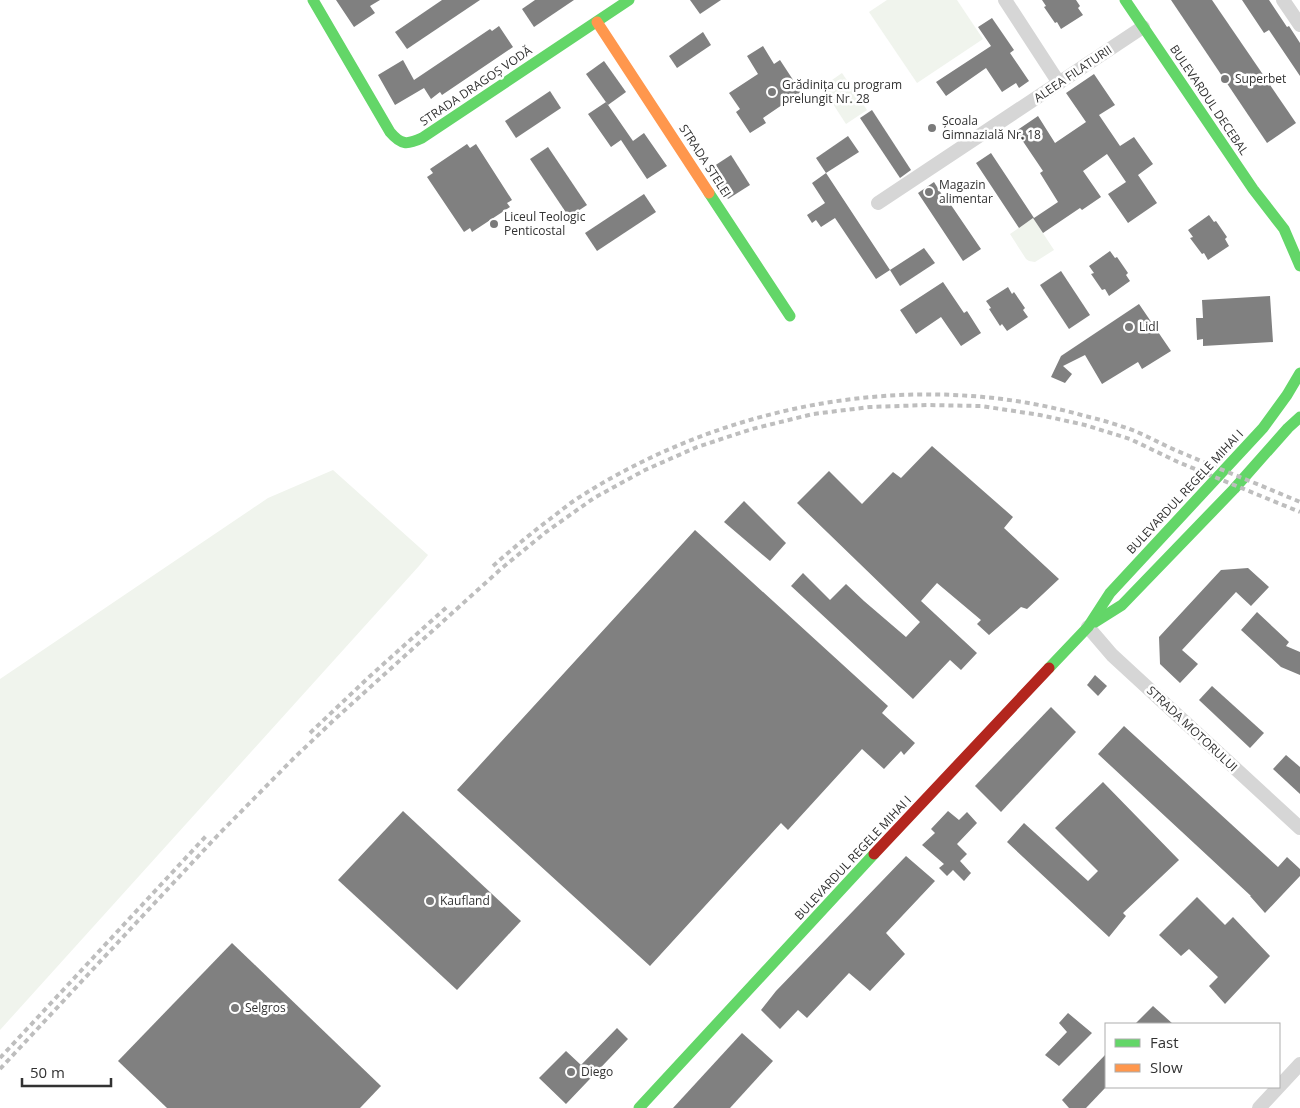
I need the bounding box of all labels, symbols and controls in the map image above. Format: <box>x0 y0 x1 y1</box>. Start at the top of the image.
street label: STRADA DRAGOȘ VODĂ <box>416 41 535 129</box>
street label: ALEEA FILATURII <box>1030 41 1115 106</box>
street label: BULEVARDUL DECEBAL <box>1166 41 1253 158</box>
place label: Superbet <box>1235 70 1286 87</box>
marker: Superbet <box>1219 73 1231 85</box>
place label: Grădinița cu program prelungit Nr. 28 <box>782 76 902 107</box>
marker: Grădinița cu program prelungit Nr. 28 <box>766 86 778 98</box>
place label: Școala Gimnazială Nr. 18 <box>942 112 1041 143</box>
street label: STRADA STELEI <box>675 121 735 200</box>
marker: Școala Gimnazială Nr. 18 <box>926 122 938 134</box>
place label: Magazin alimentar <box>939 176 993 207</box>
marker: Magazin alimentar <box>923 186 935 198</box>
place label: Liceul Teologic Penticostal <box>504 208 586 239</box>
marker: Liceul Teologic Penticostal <box>488 218 500 230</box>
place label: Lidl <box>1139 318 1159 335</box>
marker: Lidl <box>1123 321 1135 333</box>
street label: BULEVARDUL REGELE MIHAI I <box>1122 426 1247 558</box>
street label: STRADA MOTORULUI <box>1143 682 1241 775</box>
street label: BULEVARDUL REGELE MIHAI I <box>790 792 915 924</box>
place label: Kaufland <box>440 892 490 909</box>
marker: Kaufland <box>424 895 436 907</box>
place label: Selgros <box>245 999 286 1016</box>
marker: Selgros <box>229 1002 241 1014</box>
legend <box>1105 1023 1280 1088</box>
text: Fast <box>1150 1032 1179 1052</box>
scale bar <box>22 1056 111 1088</box>
text: Slow <box>1150 1057 1183 1077</box>
text: 50 m <box>30 1062 65 1082</box>
place label: Diego <box>581 1063 613 1080</box>
marker: Diego <box>565 1066 577 1078</box>

